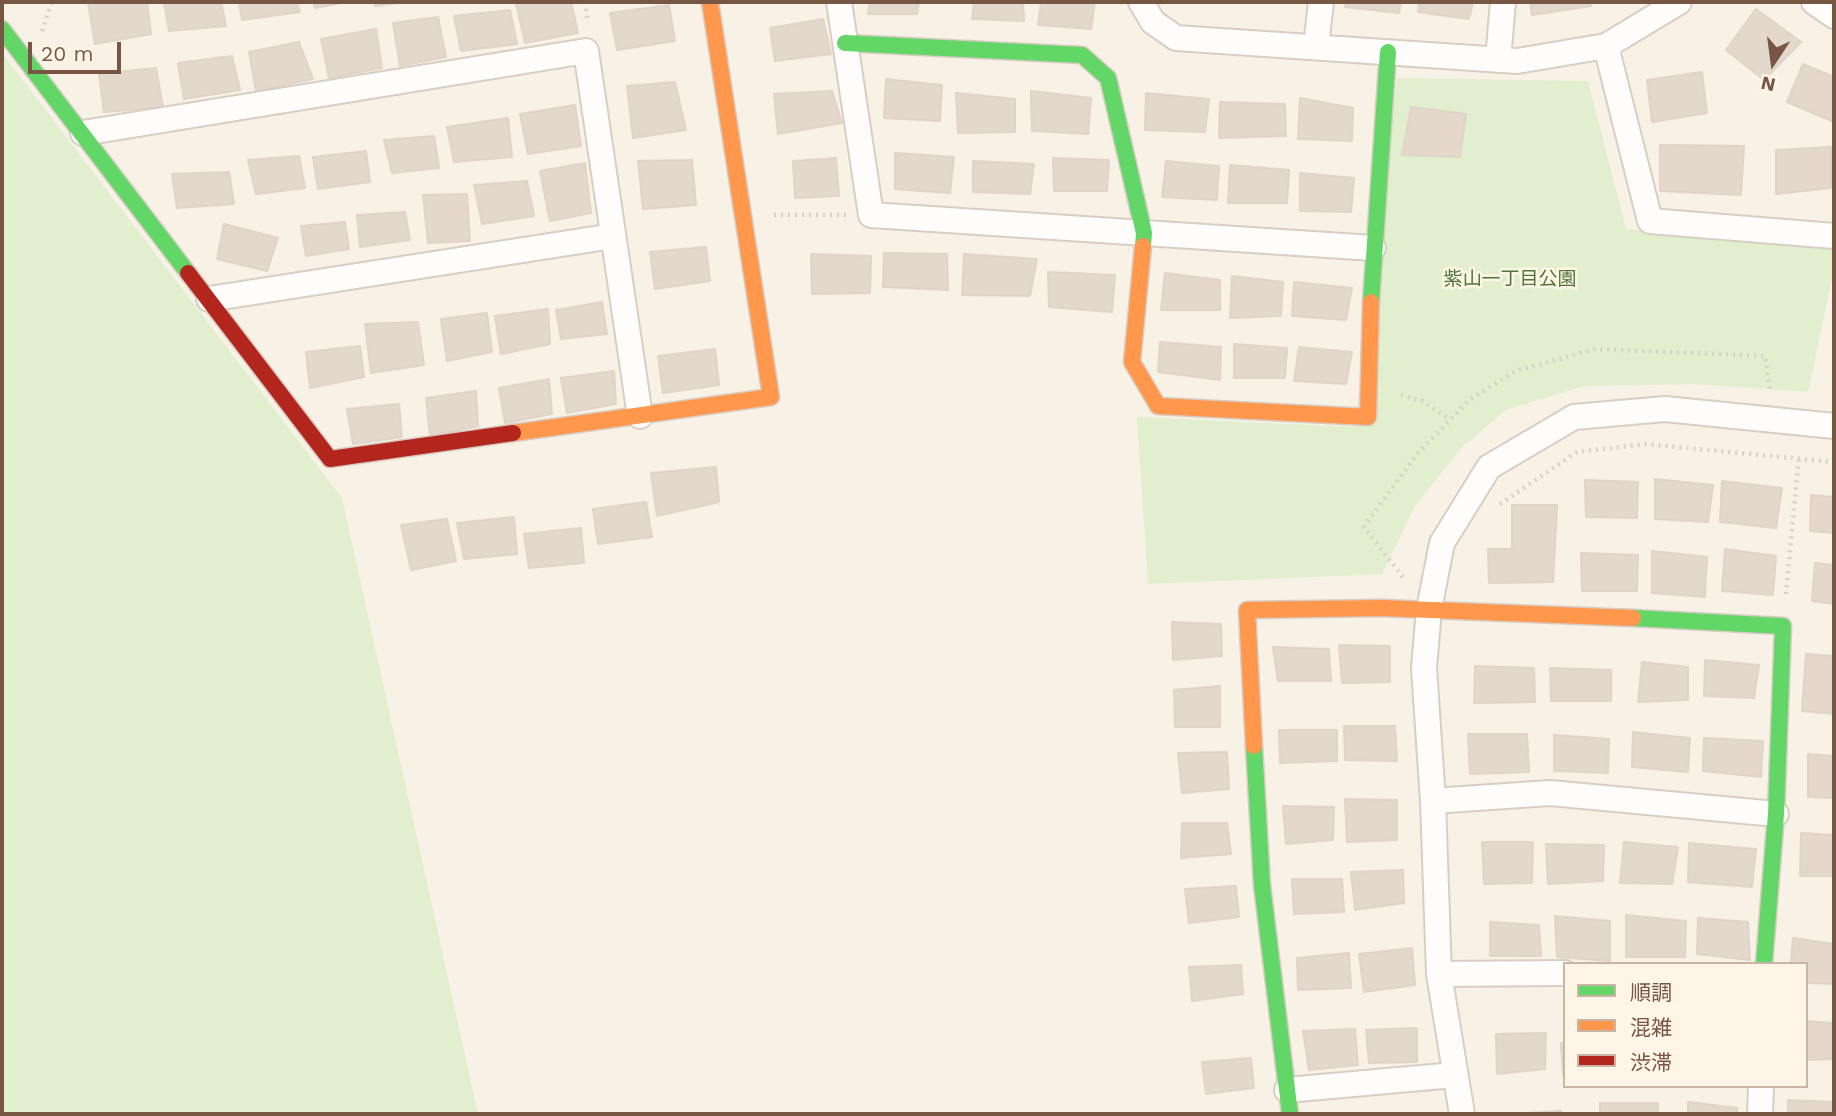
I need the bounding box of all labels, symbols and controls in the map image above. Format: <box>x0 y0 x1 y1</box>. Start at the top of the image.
scale bar <box>32 28 124 72</box>
north arrow <box>1738 28 1808 98</box>
text: 20 m <box>41 41 93 66</box>
text: N <box>1759 71 1778 97</box>
park label: 紫山一丁目公園 <box>1444 268 1576 290</box>
legend <box>1563 962 1808 1088</box>
text: 順調 <box>1630 980 1672 1005</box>
text: 混雑 <box>1630 1015 1672 1040</box>
text: 渋滞 <box>1630 1050 1672 1075</box>

